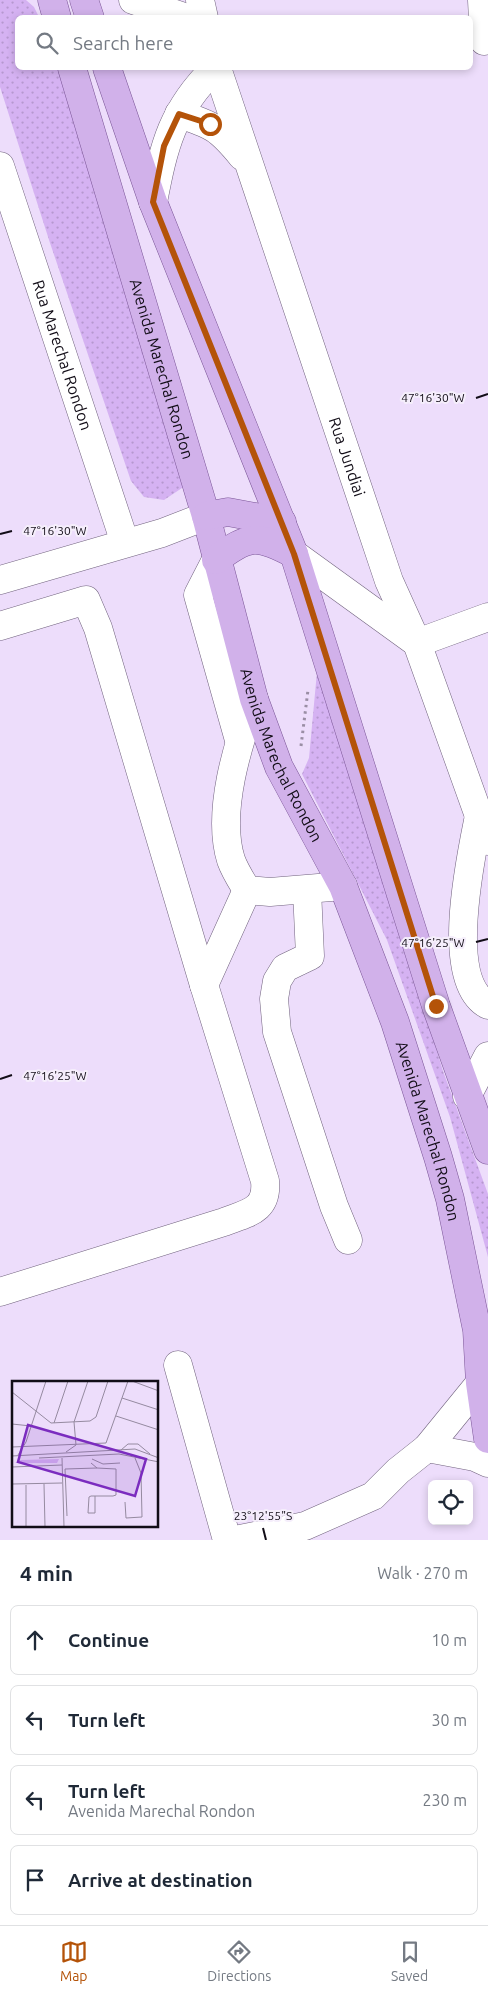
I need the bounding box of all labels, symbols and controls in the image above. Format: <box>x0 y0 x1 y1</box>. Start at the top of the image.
search box <box>15 15 473 70</box>
icon: search <box>33 29 61 57</box>
text: Search here <box>73 32 173 54</box>
route start <box>199 113 222 136</box>
street label: Rua Marechal Rondon <box>29 277 96 432</box>
street label: Avenida Marechal Rondon <box>127 277 197 461</box>
text: 47°16'30"W <box>401 391 465 404</box>
street label: Rua Jundiai <box>326 415 369 499</box>
text: 47°16'30"W <box>23 524 87 537</box>
street label: Avenida Marechal Rondon <box>237 666 326 845</box>
text: 47°16'25"W <box>401 936 465 949</box>
route end <box>425 995 448 1018</box>
street label: Avenida Marechal Rondon <box>393 1039 463 1223</box>
text: 47°16'25"W <box>23 1069 87 1082</box>
inset map <box>12 1381 159 1528</box>
map controls <box>428 1480 473 1525</box>
button: locate <box>428 1480 473 1525</box>
text: 23°12'55"S <box>234 1509 292 1522</box>
text: 4 min <box>20 1561 73 1585</box>
text: Walk · 270 m <box>377 1564 468 1582</box>
icon: ahead <box>21 1626 49 1654</box>
text: Continue <box>68 1629 149 1651</box>
text: 10 m <box>431 1631 467 1649</box>
icon: left <box>21 1706 49 1734</box>
text: Turn left <box>68 1709 146 1731</box>
text: 30 m <box>431 1711 467 1729</box>
text: Turn left <box>68 1780 146 1802</box>
icon: left <box>21 1786 49 1814</box>
text: 230 m <box>422 1791 467 1809</box>
text: Avenida Marechal Rondon <box>68 1802 255 1820</box>
icon: arrive <box>21 1866 49 1894</box>
text: Arrive at destination <box>68 1869 253 1891</box>
tab: Map <box>60 1938 88 1984</box>
tab: Directions <box>207 1938 271 1984</box>
tab: Saved <box>391 1938 428 1984</box>

